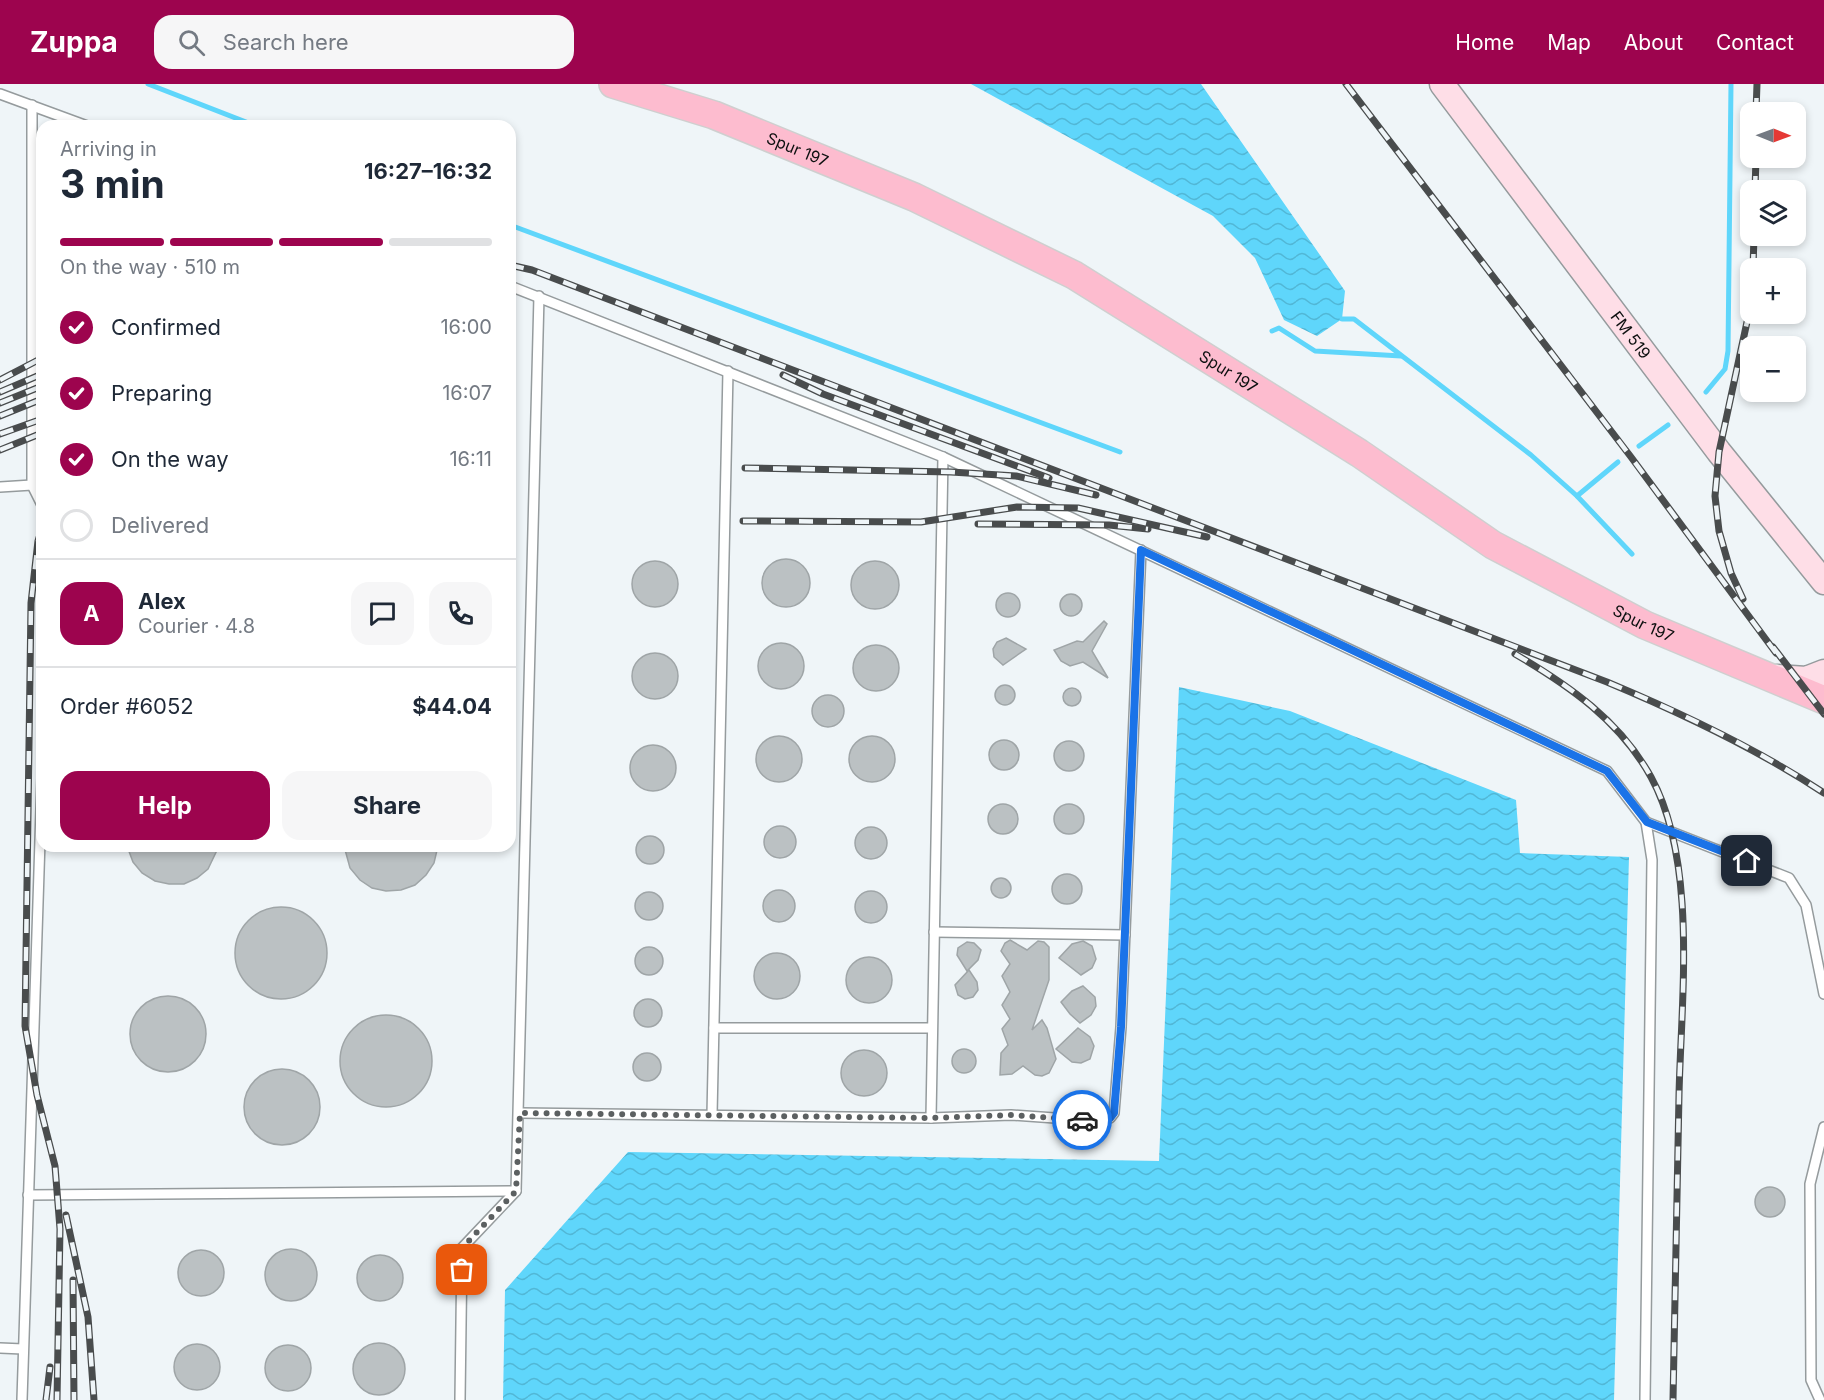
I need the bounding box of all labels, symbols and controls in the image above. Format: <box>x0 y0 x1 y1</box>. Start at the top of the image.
search box <box>154 15 574 69</box>
text: Zuppa <box>30 25 118 59</box>
icon: search <box>175 26 208 59</box>
text: Search here <box>223 29 349 55</box>
text: Home <box>1455 30 1514 55</box>
text: Map <box>1547 30 1591 55</box>
text: About <box>1624 30 1683 55</box>
text: Contact <box>1716 30 1794 55</box>
north arrow <box>1740 102 1806 168</box>
map controls <box>1740 102 1806 402</box>
street label: Spur 197 <box>764 128 832 171</box>
text: Arriving in <box>60 137 157 161</box>
text: 16:27–16:32 <box>364 158 492 184</box>
text: 3 min <box>60 160 165 207</box>
button: layers <box>1740 180 1806 246</box>
text: On the way · 510 m <box>60 255 240 279</box>
button: + <box>1740 258 1806 324</box>
street label: FM 519 <box>1606 307 1655 363</box>
icon: check <box>60 311 93 344</box>
text: Confirmed <box>111 314 221 340</box>
text: 16:00 <box>440 315 492 339</box>
button: − <box>1740 336 1806 402</box>
street label: Spur 197 <box>1196 346 1261 397</box>
icon: check <box>60 377 93 410</box>
text: Preparing <box>111 380 212 406</box>
text: 16:07 <box>442 381 492 405</box>
icon: check <box>60 443 93 476</box>
text: On the way <box>111 446 229 472</box>
text: 16:11 <box>449 447 492 471</box>
text: Delivered <box>111 512 209 538</box>
button: chat <box>351 582 414 645</box>
button: phone <box>429 582 492 645</box>
text: Alex <box>138 588 186 614</box>
text: A <box>83 600 100 626</box>
street label: Spur 197 <box>1610 600 1677 646</box>
text: Courier · 4.8 <box>138 614 255 638</box>
text: Order #6052 <box>60 693 194 719</box>
text: $44.04 <box>412 693 492 719</box>
button: Help <box>60 771 270 840</box>
button: Share <box>282 771 492 840</box>
pin <box>1721 835 1772 886</box>
icon: home <box>1730 844 1763 877</box>
courier <box>1052 1090 1112 1150</box>
icon: car <box>1066 1104 1099 1137</box>
pin <box>436 1244 487 1295</box>
icon: bag <box>445 1253 478 1286</box>

